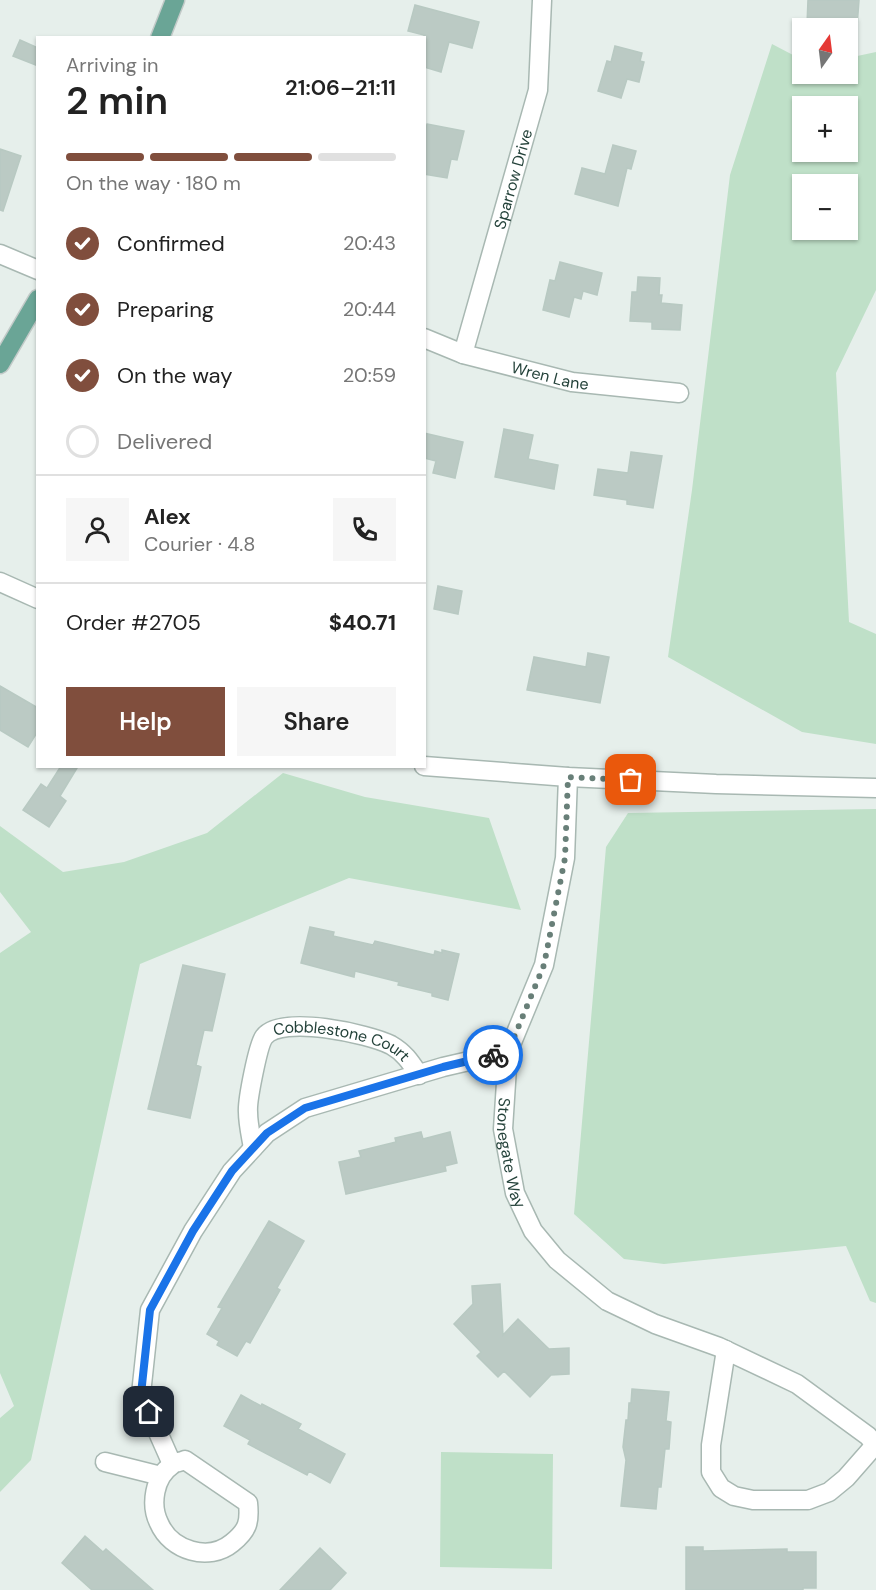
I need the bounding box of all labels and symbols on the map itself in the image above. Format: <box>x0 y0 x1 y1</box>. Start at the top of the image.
north arrow <box>792 18 858 84</box>
street label: Sparrow Drive <box>489 127 537 232</box>
street label: Wren Lane <box>509 357 590 395</box>
pin <box>605 754 656 805</box>
street label: Cobblestone Court <box>271 1016 415 1066</box>
courier <box>463 1025 523 1085</box>
street label: Stonegate Way <box>492 1097 531 1212</box>
pin <box>123 1386 174 1437</box>

